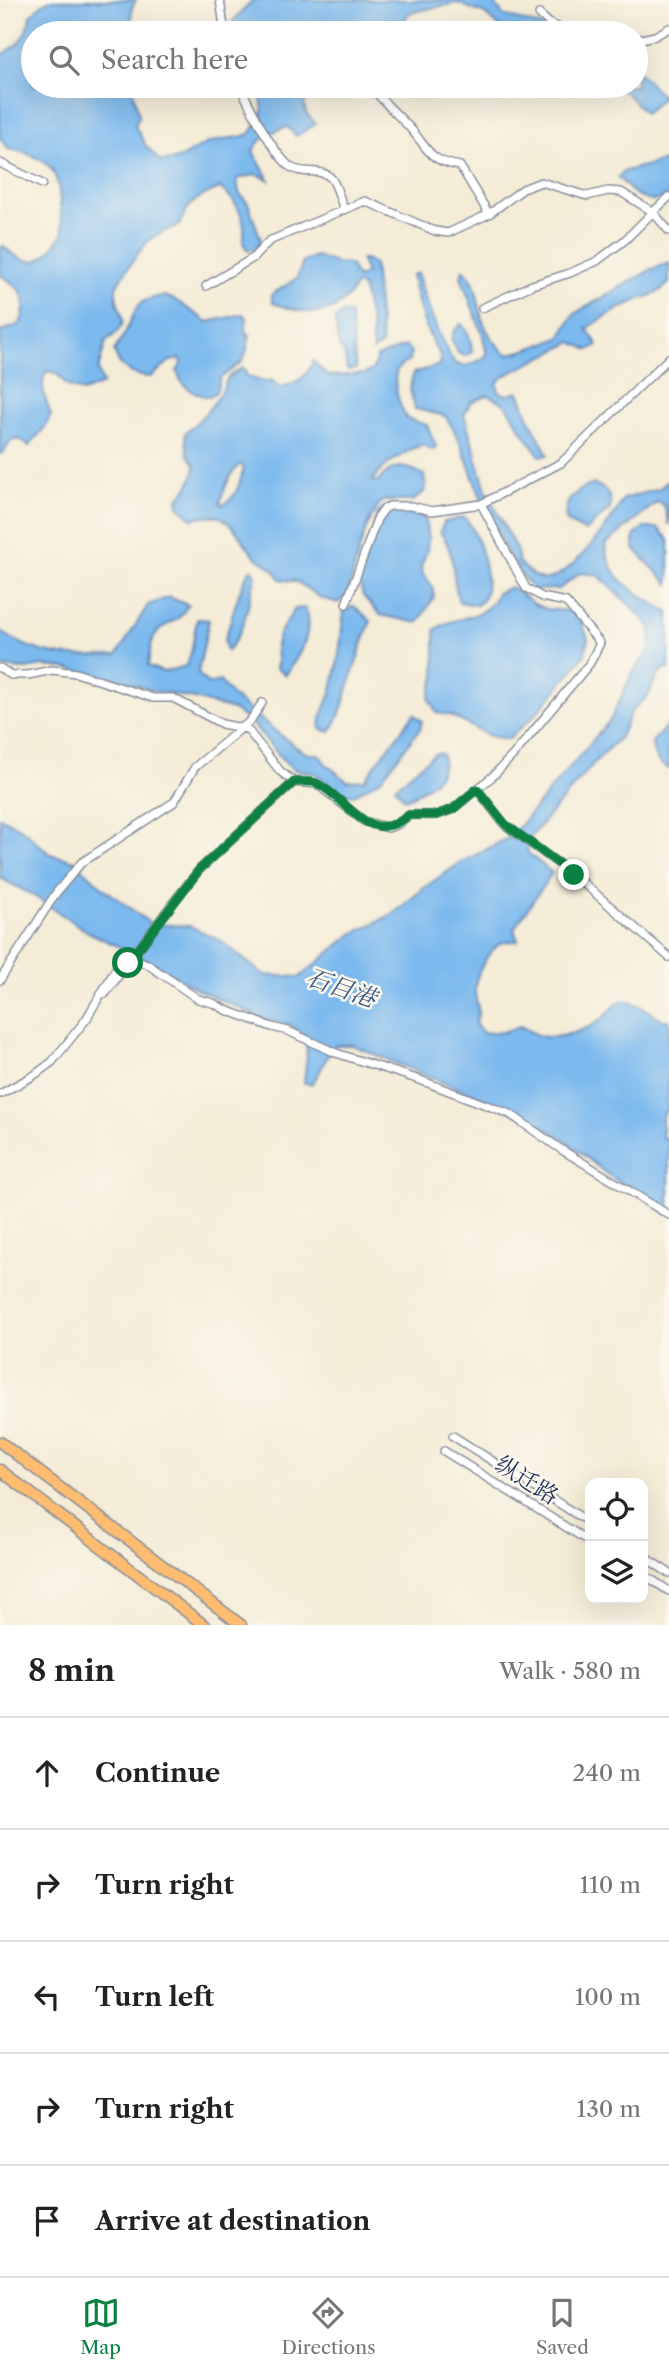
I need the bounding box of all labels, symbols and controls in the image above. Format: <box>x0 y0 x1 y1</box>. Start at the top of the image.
search box <box>21 21 648 98</box>
icon: search <box>45 41 83 79</box>
text: Search here <box>101 44 248 76</box>
route end <box>558 859 589 890</box>
route start <box>112 947 143 978</box>
water label: 石目港 <box>302 962 383 1014</box>
street label: 纵迁路 <box>490 1450 564 1510</box>
map controls <box>585 1478 648 1604</box>
button: locate <box>585 1478 648 1541</box>
button: layers <box>585 1541 648 1604</box>
text: 8 min <box>28 1652 115 1689</box>
text: Walk · 580 m <box>499 1657 641 1685</box>
icon: ahead <box>28 1754 66 1792</box>
text: Continue <box>95 1757 220 1789</box>
text: 240 m <box>572 1759 641 1787</box>
icon: right <box>28 1866 66 1904</box>
text: Turn right <box>95 1869 234 1901</box>
text: 110 m <box>580 1871 641 1899</box>
icon: left <box>28 1978 66 2016</box>
text: Turn left <box>95 1981 214 2013</box>
text: 100 m <box>575 1983 641 2011</box>
icon: right <box>28 2090 66 2128</box>
text: Turn right <box>95 2093 234 2125</box>
text: 130 m <box>577 2095 641 2123</box>
icon: arrive <box>28 2202 66 2240</box>
text: Arrive at destination <box>95 2205 370 2237</box>
tab: Map <box>80 2294 121 2359</box>
tab: Directions <box>282 2294 375 2359</box>
tab: Saved <box>536 2294 589 2359</box>

